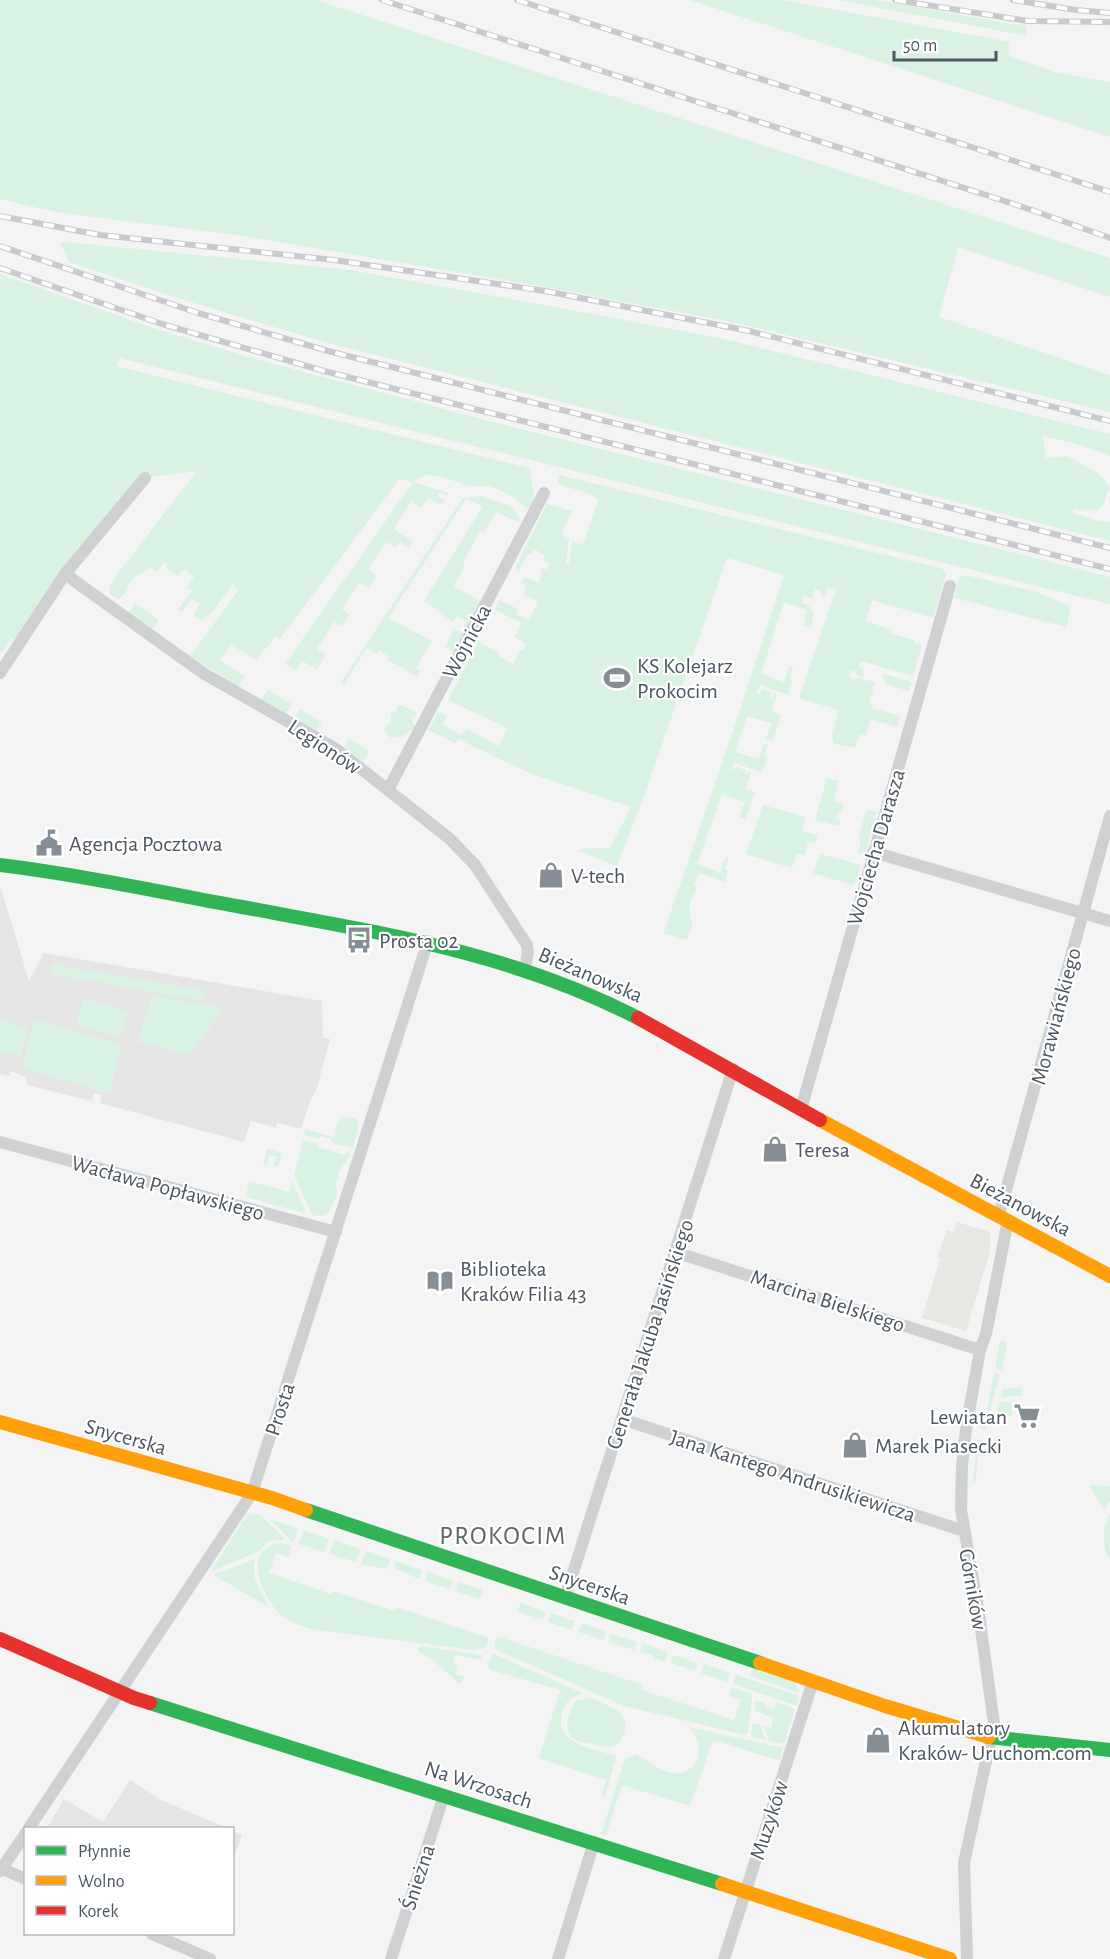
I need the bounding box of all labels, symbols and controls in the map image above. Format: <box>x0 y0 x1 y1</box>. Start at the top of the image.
scale bar <box>894 24 996 62</box>
text: 50 m <box>903 37 937 55</box>
street label: Wojnicka <box>438 601 495 682</box>
place label: KS Kolejarz Prokocim <box>637 655 733 702</box>
sports icon: KS Kolejarz Prokocim <box>602 663 632 693</box>
street label: Legionów <box>284 715 365 779</box>
street label: Wojciecha Darasza <box>843 767 909 928</box>
public building icon: Agencja Pocztowa <box>34 828 64 858</box>
place label: Agencja Pocztowa <box>69 833 223 855</box>
shop icon: V-tech <box>536 860 566 890</box>
place label: V-tech <box>571 865 625 887</box>
bus stop icon: Prosta 02 <box>344 925 374 955</box>
place label: Prosta 02 <box>379 930 459 952</box>
street label: Bieżanowska <box>535 943 646 1007</box>
street label: Morawiańskiego <box>1027 945 1085 1087</box>
shop icon: Teresa <box>760 1134 790 1164</box>
place label: Teresa <box>795 1139 850 1161</box>
street label: Wacława Popławskiego <box>69 1152 267 1224</box>
street label: Bieżanowska <box>966 1169 1075 1241</box>
street label: Generała Jakuba Jasińskiego <box>602 1217 698 1452</box>
place label: Biblioteka Kraków Filia 43 <box>460 1258 587 1305</box>
library icon: Biblioteka Kraków Filia 43 <box>425 1266 455 1296</box>
street label: Marcina Bielskiego <box>748 1266 908 1336</box>
street label: Prosta <box>261 1380 299 1439</box>
supermarket icon: Lewiatan <box>1012 1401 1042 1431</box>
place label: Lewiatan <box>929 1406 1007 1428</box>
street label: Snycerska <box>82 1415 169 1459</box>
street label: Jana Kantego Andrusikiewicza <box>667 1426 918 1526</box>
shop icon: Marek Piasecki <box>840 1430 870 1460</box>
place label: Marek Piasecki <box>875 1435 1002 1457</box>
district label: PROKOCIM <box>439 1523 567 1549</box>
street label: Górników <box>955 1547 991 1632</box>
street label: Snycerska <box>546 1561 633 1609</box>
place label: Akumulatory Kraków- Uruchom.com <box>898 1717 1092 1764</box>
shop icon: Akumulatory Kraków- Uruchom.com <box>863 1725 893 1755</box>
street label: Na Wrzosach <box>422 1757 535 1813</box>
street label: Muzyków <box>746 1778 792 1863</box>
legend <box>24 1827 234 1935</box>
street label: Śnieżna <box>395 1841 439 1913</box>
text: Płynnie <box>78 1843 131 1861</box>
text: Wolno <box>78 1873 125 1891</box>
text: Korek <box>78 1903 119 1921</box>

